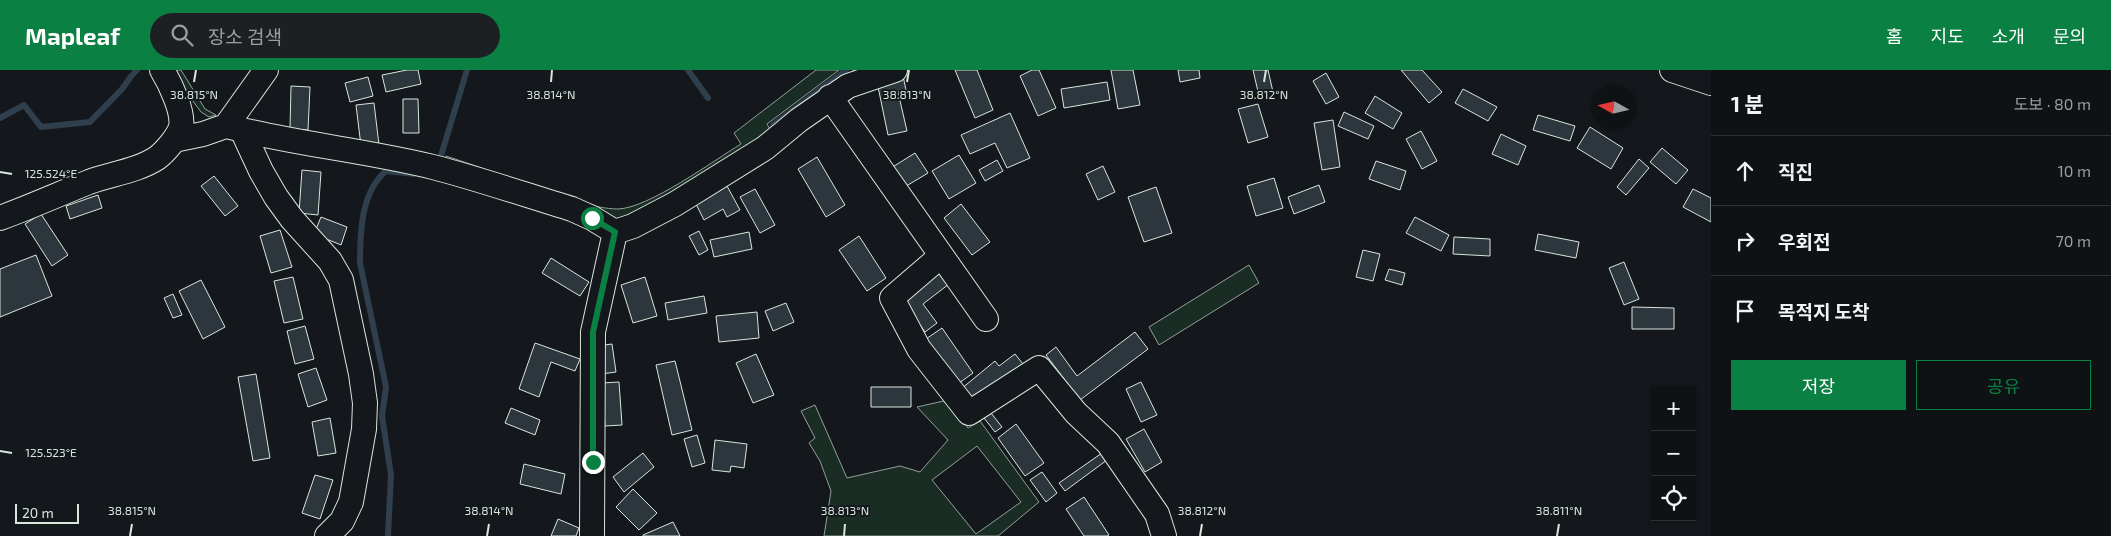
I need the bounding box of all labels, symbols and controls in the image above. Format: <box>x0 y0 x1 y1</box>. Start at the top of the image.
search box <box>150 13 500 58</box>
text: Mapleaf <box>25 21 120 50</box>
icon: search <box>168 21 196 49</box>
text: 장소 검색 <box>208 25 282 48</box>
text: 홈 <box>1886 25 1903 47</box>
text: 지도 <box>1931 25 1964 47</box>
text: 소개 <box>1992 25 2025 47</box>
text: 문의 <box>2053 25 2086 47</box>
north arrow <box>1591 85 1636 130</box>
text: 38.815°N <box>170 87 218 101</box>
text: 38.814°N <box>527 87 575 101</box>
text: 38.813°N <box>883 87 931 101</box>
text: 38.812°N <box>1240 87 1288 101</box>
text: 1 분 <box>1731 91 1764 116</box>
text: 도보 · 80 m <box>2014 94 2091 113</box>
icon: ahead <box>1731 157 1759 185</box>
text: 직진 <box>1778 160 1813 183</box>
text: 10 m <box>2057 161 2091 180</box>
text: 125.524°E <box>25 166 77 180</box>
route start <box>581 207 604 230</box>
icon: right <box>1731 227 1759 255</box>
text: 우회전 <box>1778 230 1830 253</box>
text: 70 m <box>2056 231 2091 250</box>
icon: arrive <box>1731 297 1759 325</box>
text: 목적지 도착 <box>1778 300 1870 323</box>
button: 저장 <box>1731 360 1906 410</box>
button: 공유 <box>1916 360 2091 410</box>
map controls <box>1651 386 1696 521</box>
button: + <box>1651 386 1696 431</box>
button: − <box>1651 431 1696 476</box>
text: 125.523°E <box>25 445 77 459</box>
route end <box>582 451 605 474</box>
button: locate <box>1651 476 1696 521</box>
scale bar <box>15 501 79 524</box>
text: 38.815°N <box>108 503 156 517</box>
text: 38.814°N <box>465 503 513 517</box>
text: 38.813°N <box>821 503 869 517</box>
text: 38.812°N <box>1178 503 1226 517</box>
text: 38.811°N <box>1536 503 1582 517</box>
text: 20 m <box>22 504 54 521</box>

